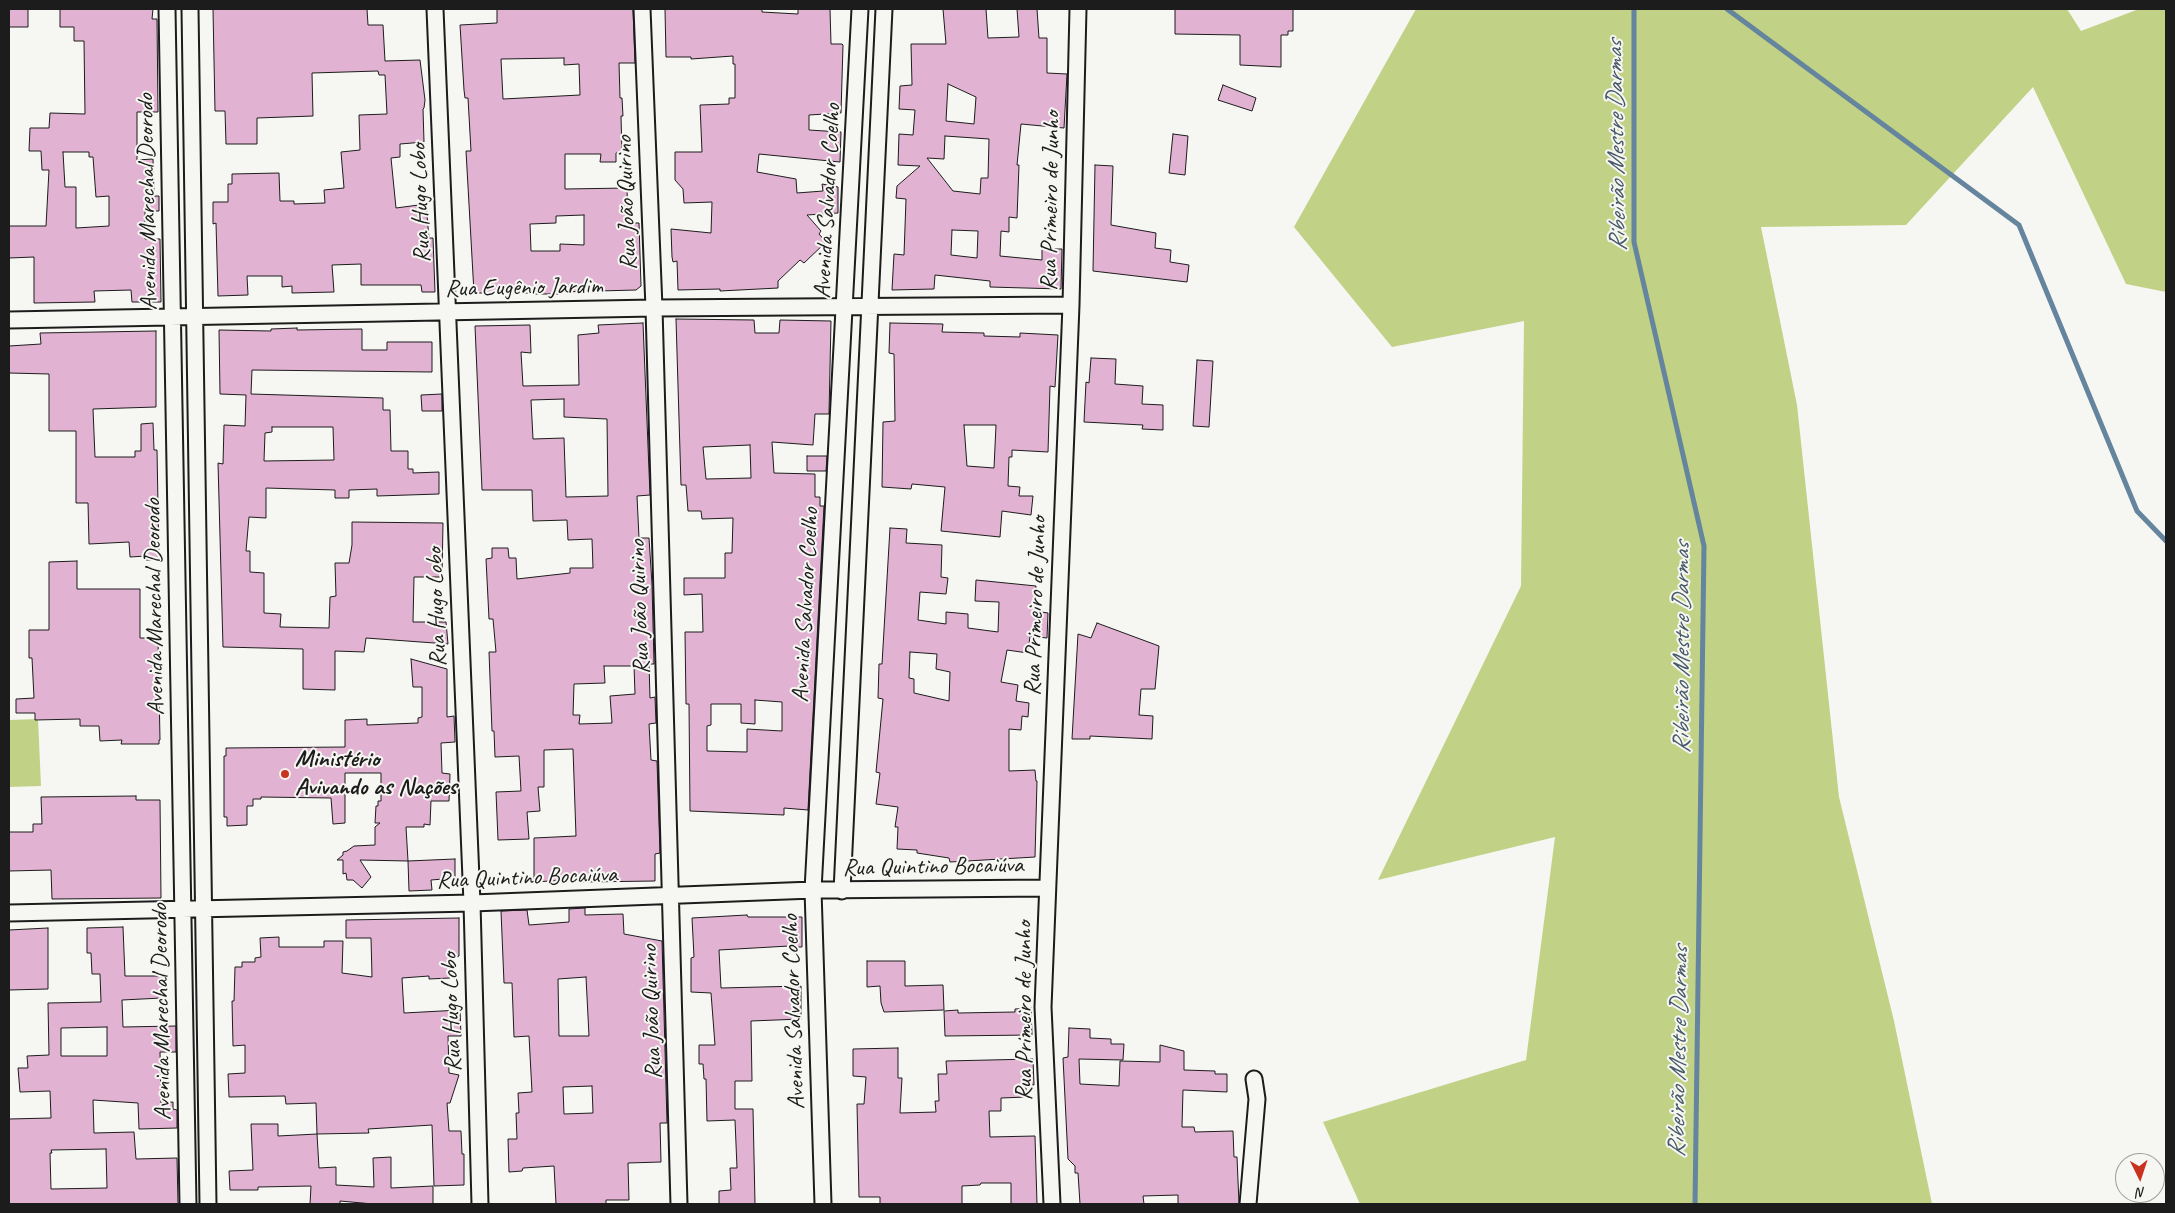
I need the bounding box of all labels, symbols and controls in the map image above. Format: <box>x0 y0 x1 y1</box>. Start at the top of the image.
water label: Ribeirão Mestre Darmas <box>1600 40 1634 252</box>
street label: Avenida Marechal Deorodo <box>132 93 164 311</box>
street label: Avenida Salvador Coelho <box>809 103 847 299</box>
street label: Rua Primeiro de Junho <box>1035 111 1067 291</box>
street label: Rua João Quirino <box>610 135 644 271</box>
street label: Rua Hugo Lobo <box>405 143 437 263</box>
street label: Rua Eugênio Jardim <box>445 272 603 304</box>
street label: Avenida Marechal Deorodo <box>139 498 171 716</box>
street label: Avenida Salvador Coelho <box>787 507 825 703</box>
street label: Rua Primeiro de Junho <box>1018 516 1054 696</box>
street label: Rua João Quirino <box>623 539 657 675</box>
water label: Ribeirão Mestre Darmas <box>1667 543 1697 753</box>
street label: Rua Hugo Lobo <box>421 547 453 667</box>
place label: Ministério Avivando as Nações <box>295 746 457 802</box>
marker: Ministério Avivando as Nações <box>279 768 291 780</box>
street label: Rua Quintino Bocaiúva <box>842 851 1024 883</box>
street label: Rua Quintino Bocaiúva <box>436 860 618 896</box>
street label: Avenida Marechal Deorodo <box>146 903 178 1121</box>
street label: Avenida Salvador Coelho <box>776 914 812 1110</box>
street label: Rua Primeiro de Junho <box>1011 921 1039 1101</box>
street label: Rua João Quirino <box>635 944 669 1080</box>
water label: Ribeirão Mestre Darmas <box>1662 946 1696 1158</box>
street label: Rua Hugo Lobo <box>436 952 468 1072</box>
north arrow <box>2115 1153 2165 1203</box>
text: N <box>2136 1184 2146 1201</box>

